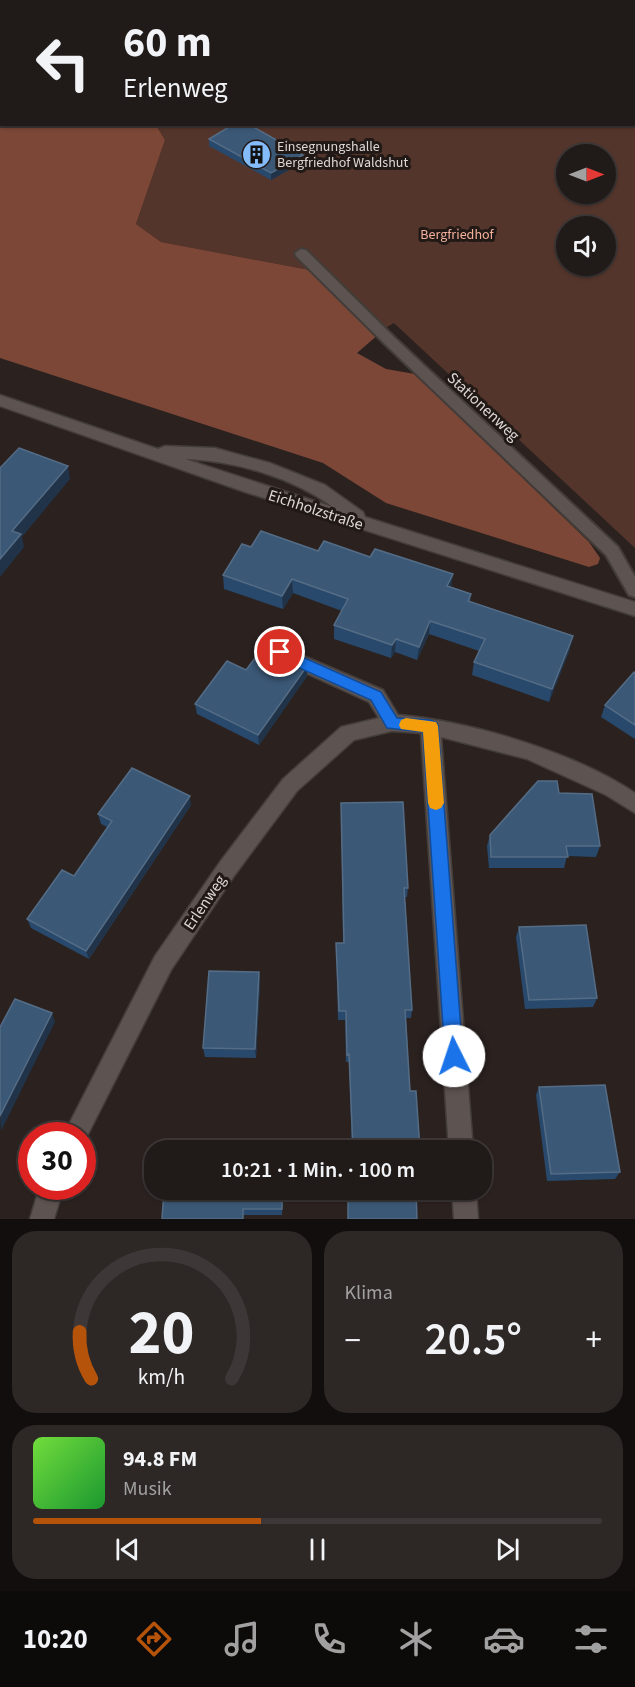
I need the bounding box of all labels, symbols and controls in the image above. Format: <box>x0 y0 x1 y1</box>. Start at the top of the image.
text: 60 m <box>123 13 212 73</box>
icon: left <box>24 24 102 102</box>
text: Erlenweg <box>123 69 228 108</box>
place label: Einsegnungshalle Bergfriedhof Waldshut <box>277 137 408 173</box>
building icon: Einsegnungshalle Bergfriedhof Waldshut <box>240 138 272 170</box>
north arrow <box>556 144 616 204</box>
map controls <box>556 144 616 276</box>
button: sound <box>556 216 616 276</box>
park label: Bergfriedhof <box>420 225 495 245</box>
street label: Stationenweg <box>442 367 524 446</box>
street label: Eichholzstraße <box>265 484 366 536</box>
pin <box>254 626 305 677</box>
icon: arrive <box>263 635 296 668</box>
street label: Erlenweg <box>178 871 231 934</box>
position arrow <box>422 1024 486 1088</box>
speed limit sign: 30 <box>18 1122 96 1200</box>
text: 10:21 · 1 Min. · 100 m <box>221 1154 415 1186</box>
text: Klima <box>345 1279 393 1307</box>
text: 20 <box>129 1289 195 1378</box>
text: 20.5° <box>425 1308 522 1372</box>
text: − <box>345 1317 361 1364</box>
text: + <box>586 1317 602 1364</box>
text: km/h <box>138 1362 186 1393</box>
text: 94.8 FM <box>123 1443 197 1475</box>
text: Musik <box>123 1475 172 1503</box>
icon: previous <box>111 1533 144 1566</box>
icon: pause <box>301 1533 334 1566</box>
icon: next <box>491 1533 524 1566</box>
icon: directions <box>133 1618 175 1660</box>
icon: music <box>221 1618 263 1660</box>
icon: phone <box>308 1618 350 1660</box>
icon: climate <box>395 1618 437 1660</box>
icon: car <box>483 1618 525 1660</box>
icon: filters <box>570 1618 612 1660</box>
text: 10:20 <box>23 1620 88 1659</box>

